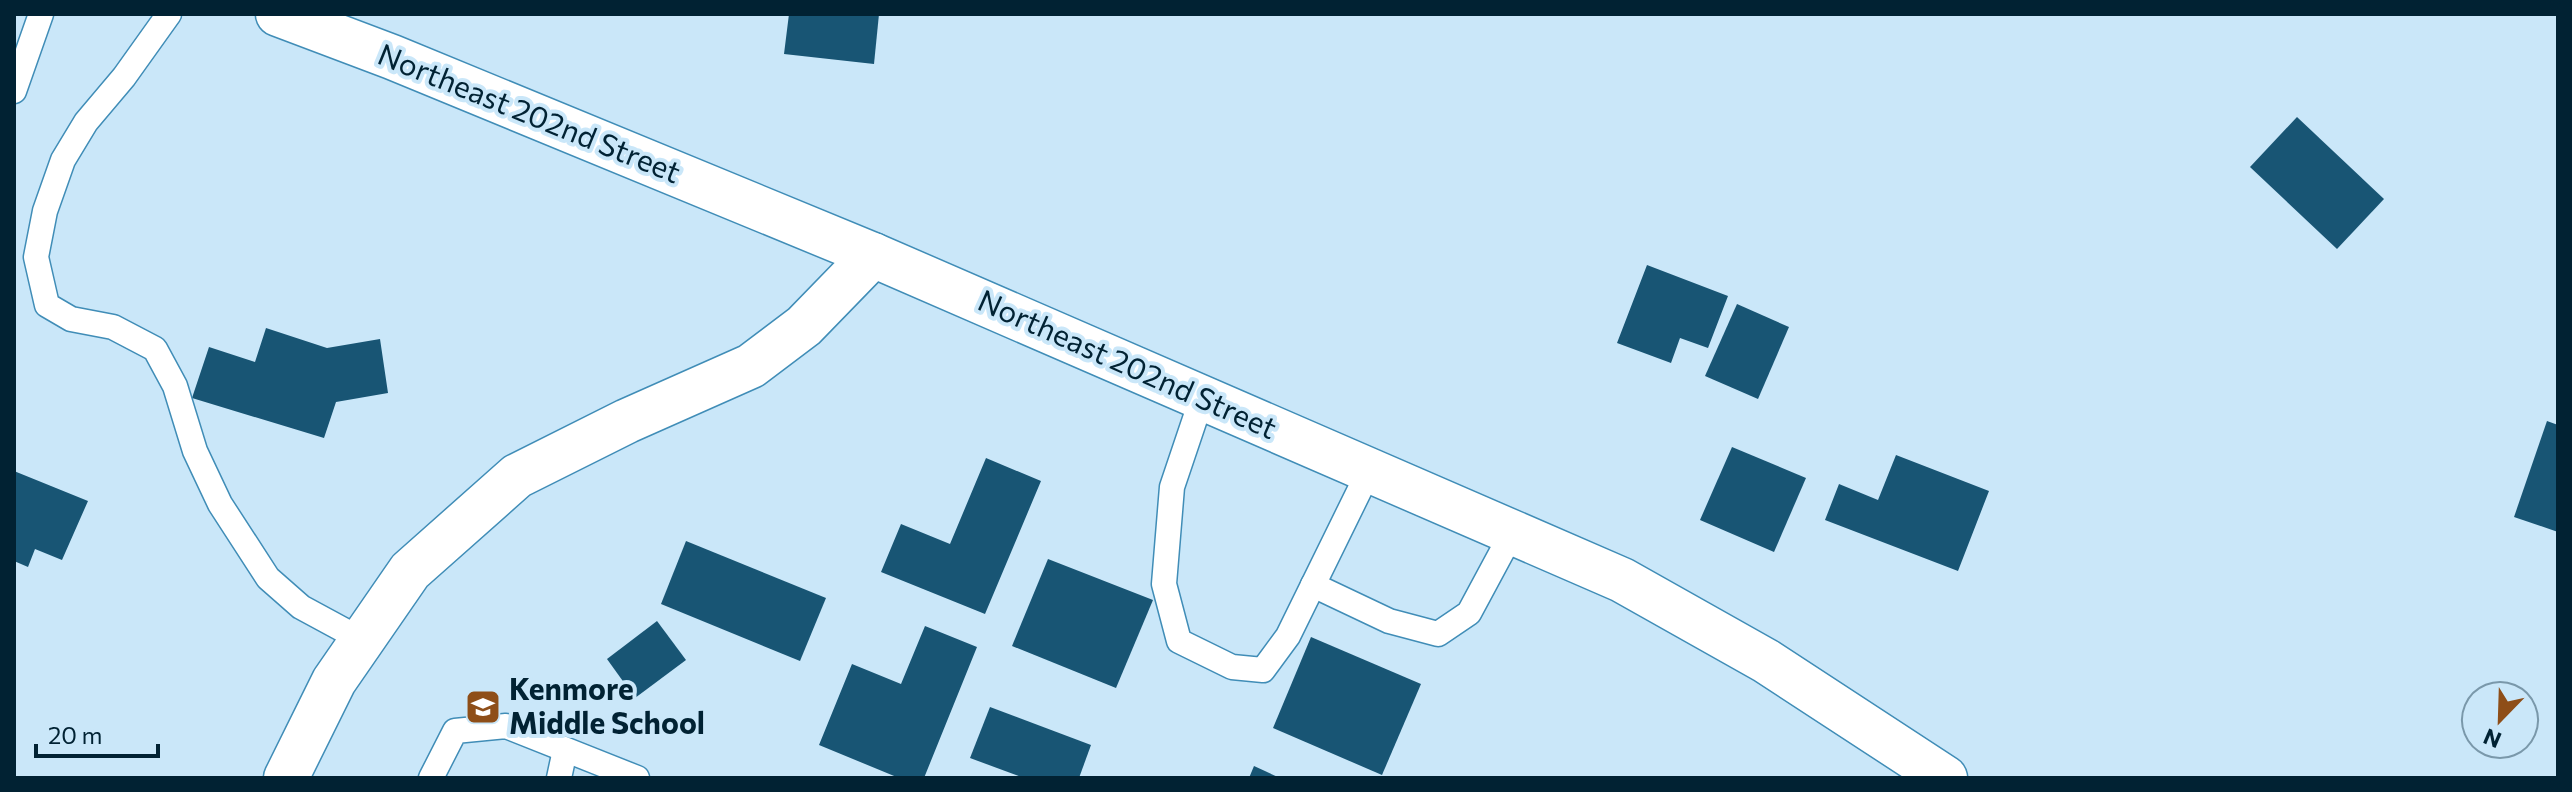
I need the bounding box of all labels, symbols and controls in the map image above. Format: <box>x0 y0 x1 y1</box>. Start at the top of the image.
street label: Northeast 202nd Street <box>373 34 687 189</box>
street label: Northeast 202nd Street <box>973 280 1283 445</box>
place label: Kenmore Middle School <box>509 669 705 740</box>
north arrow <box>2460 680 2540 760</box>
school or university icon: Kenmore Middle School <box>464 688 502 726</box>
scale bar <box>36 708 158 758</box>
text: 20 m <box>48 720 102 749</box>
text: N <box>2479 723 2505 755</box>

